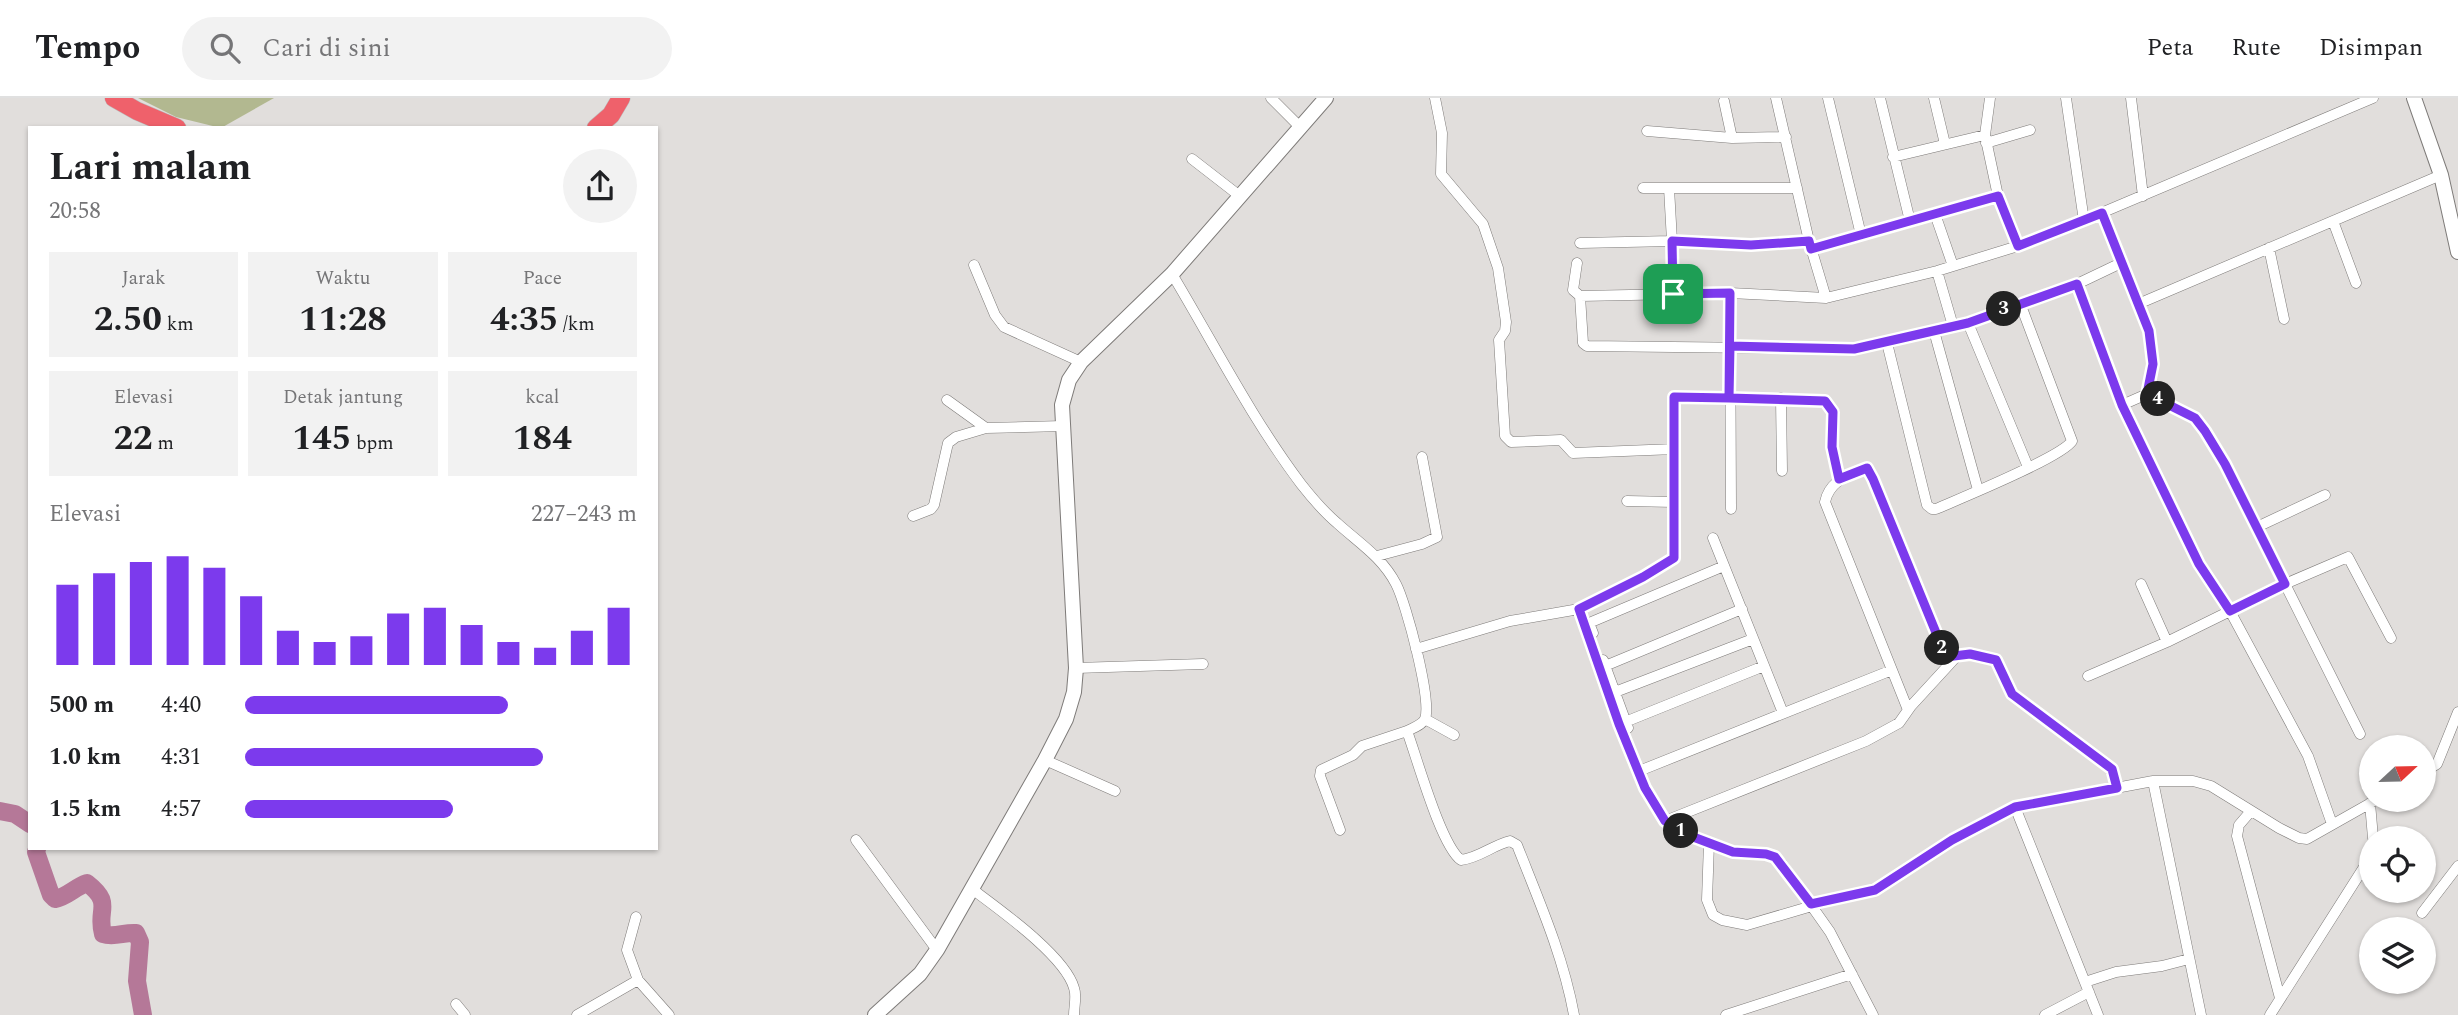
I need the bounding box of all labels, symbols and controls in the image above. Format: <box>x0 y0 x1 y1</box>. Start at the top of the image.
search box <box>182 17 672 80</box>
text: Tempo <box>35 23 140 73</box>
text: Cari di sini <box>262 28 391 68</box>
icon: search <box>206 29 244 67</box>
text: Peta <box>2147 30 2193 66</box>
text: Rute <box>2231 30 2281 66</box>
text: Disimpan <box>2319 30 2423 66</box>
text: Lari malam <box>49 139 251 197</box>
button: share <box>563 149 637 223</box>
text: 20:58 <box>49 194 101 229</box>
text: Jarak <box>122 264 166 293</box>
text: Waktu <box>315 264 371 293</box>
text: Pace <box>523 264 562 293</box>
pin <box>1643 264 1703 324</box>
icon: arrive <box>1654 275 1692 313</box>
pin: 3 <box>1986 292 2022 326</box>
text: 2.50 <box>94 293 162 346</box>
text: 11:28 <box>299 293 387 346</box>
text: 4:35 <box>490 293 558 346</box>
text: 3 <box>1998 294 2009 323</box>
text: km <box>162 310 194 339</box>
text: /km <box>558 310 595 339</box>
pin: 4 <box>2140 382 2176 416</box>
text: Elevasi <box>114 383 174 412</box>
text: Detak jantung <box>283 383 403 412</box>
text: kcal <box>525 383 559 412</box>
text: 4 <box>2152 384 2163 413</box>
text: 22 <box>113 412 153 465</box>
text: 145 <box>292 412 351 465</box>
text: 184 <box>513 412 572 465</box>
text: m <box>153 429 174 458</box>
text: bpm <box>351 429 394 458</box>
text: Elevasi <box>49 497 121 532</box>
text: 227–243 m <box>531 497 637 532</box>
pin: 2 <box>1924 630 1960 666</box>
text: 2 <box>1936 633 1947 662</box>
text: 500 m <box>49 688 114 723</box>
text: 4:40 <box>161 688 201 723</box>
north arrow <box>2359 735 2436 812</box>
map controls <box>2359 735 2436 994</box>
text: 1.0 km <box>49 740 121 775</box>
text: 4:31 <box>161 740 201 775</box>
text: 1.5 km <box>49 792 121 827</box>
text: 4:57 <box>161 792 201 827</box>
pin: 1 <box>1664 814 1698 848</box>
text: 1 <box>1675 816 1686 845</box>
button: locate <box>2359 826 2436 903</box>
button: layers <box>2359 917 2436 994</box>

